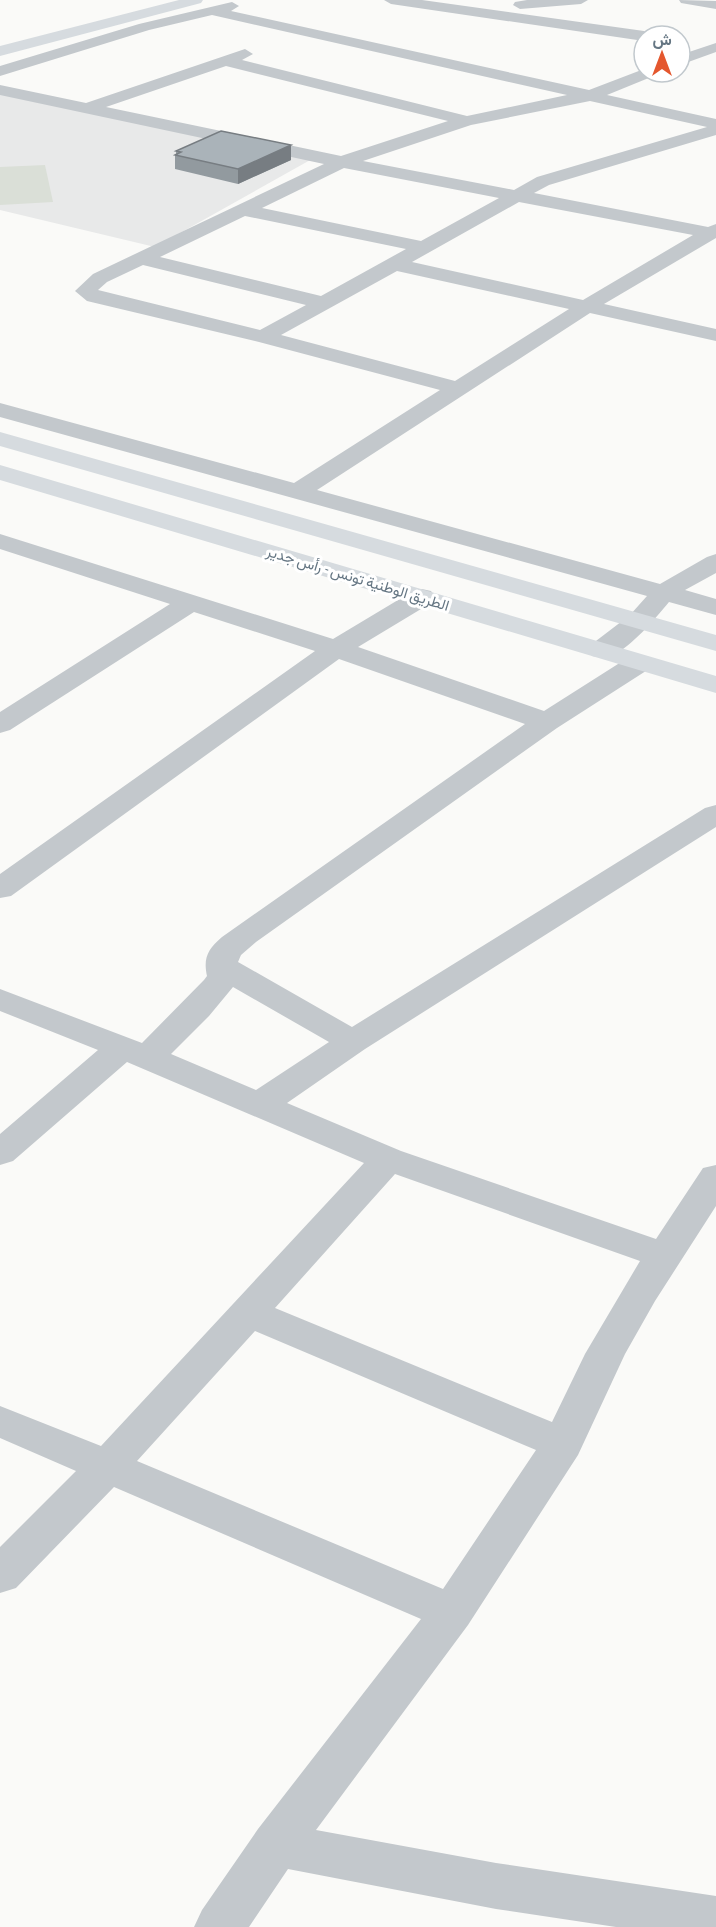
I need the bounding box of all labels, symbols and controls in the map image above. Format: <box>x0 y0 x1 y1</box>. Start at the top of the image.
north arrow <box>632 24 692 84</box>
text: ش <box>652 29 672 49</box>
street label: الطريق الوطنية تونس - رأس جدير <box>263 541 452 616</box>

